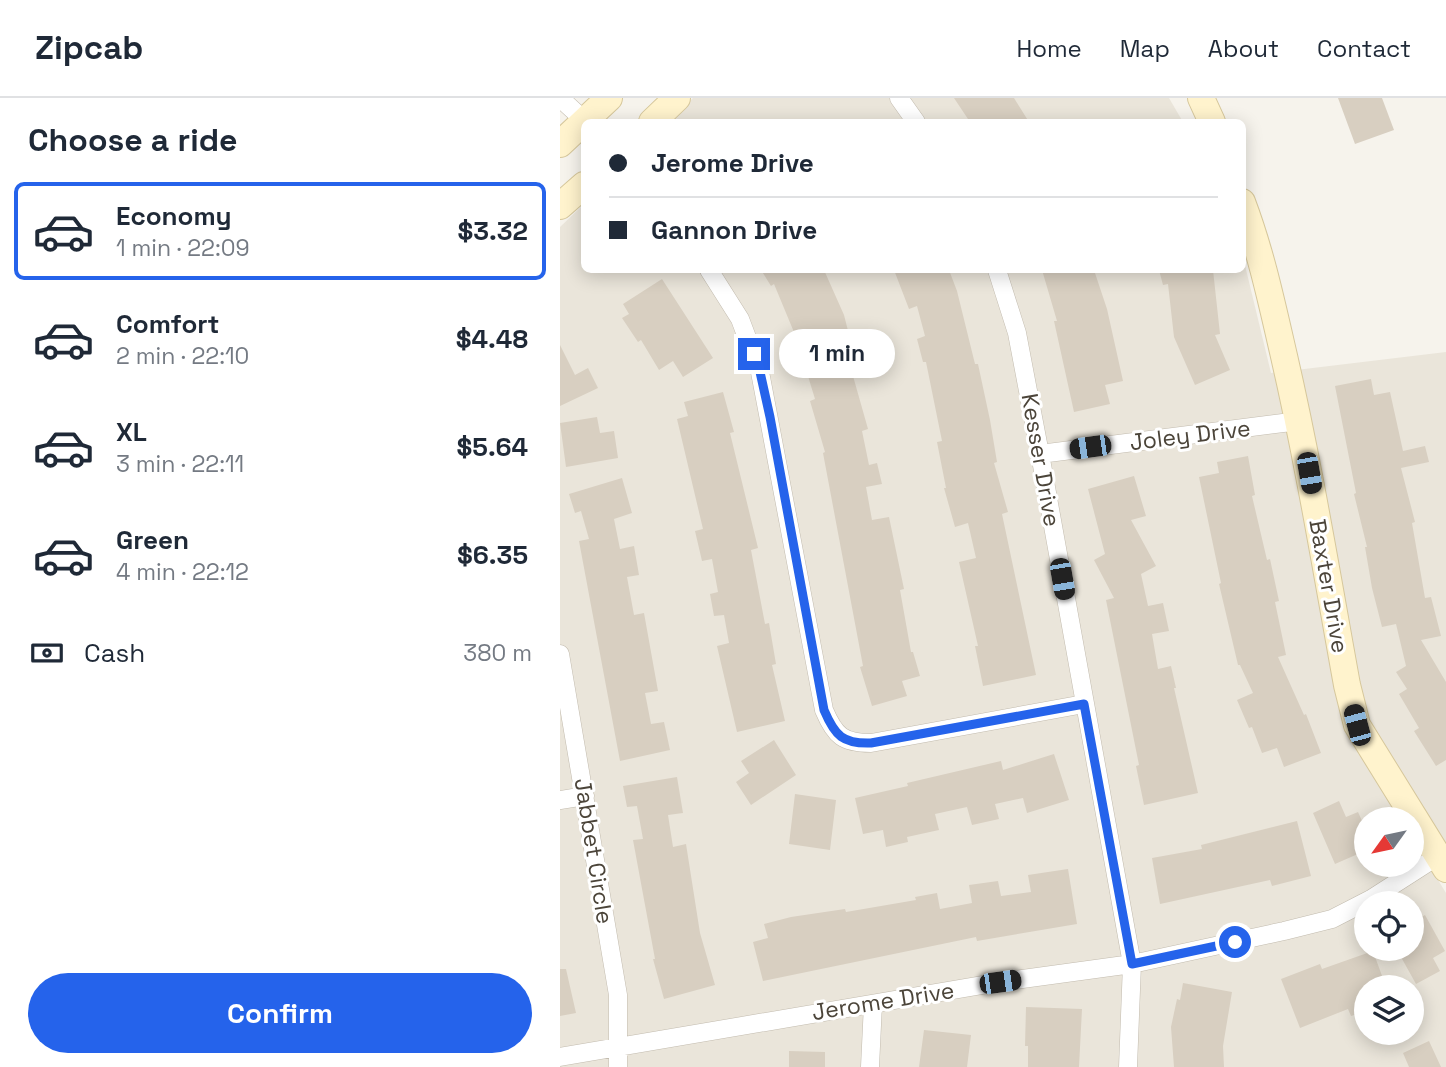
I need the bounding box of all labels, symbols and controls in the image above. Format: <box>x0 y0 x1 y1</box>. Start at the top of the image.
text: Zipcab <box>35 27 143 69</box>
text: Home <box>1016 33 1082 64</box>
text: Map <box>1120 33 1170 64</box>
text: About <box>1208 33 1279 64</box>
text: Contact <box>1317 33 1411 64</box>
text: Choose a ride <box>28 120 238 160</box>
text: Jerome Drive <box>651 146 814 180</box>
text: Economy <box>116 199 232 233</box>
icon: car <box>32 200 95 263</box>
text: Gannon Drive <box>651 213 817 247</box>
text: $3.32 <box>457 214 528 248</box>
text: 1 min · 22:09 <box>116 233 250 263</box>
text: Comfort <box>116 307 219 341</box>
icon: car <box>32 308 95 371</box>
text: $4.48 <box>456 322 528 356</box>
callout: 1 min <box>778 330 894 378</box>
route end <box>738 338 770 370</box>
text: 1 min <box>809 338 865 368</box>
text: 2 min · 22:10 <box>116 341 249 371</box>
street label: Kesser Drive <box>1015 391 1067 529</box>
street label: Joley Drive <box>1128 413 1252 457</box>
text: XL <box>116 415 147 449</box>
icon: car <box>32 416 95 479</box>
text: $5.64 <box>457 430 528 464</box>
car <box>1068 434 1113 460</box>
text: 3 min · 22:11 <box>116 449 244 479</box>
car <box>1296 450 1323 496</box>
street label: Baxter Drive <box>1302 517 1356 655</box>
text: Green <box>116 523 189 557</box>
icon: car <box>32 524 95 587</box>
text: $6.35 <box>457 538 528 572</box>
car <box>1049 556 1076 602</box>
text: 4 min · 22:12 <box>116 557 249 587</box>
icon: cash <box>28 634 66 672</box>
text: Cash <box>84 636 145 670</box>
text: 380 m <box>463 638 532 668</box>
car <box>1342 702 1373 748</box>
street label: Jabbet Circle <box>568 776 620 926</box>
north arrow <box>1354 807 1424 877</box>
map controls <box>1354 807 1424 1045</box>
button: locate <box>1354 891 1424 961</box>
route start <box>1219 926 1251 958</box>
car <box>978 969 1023 995</box>
button: Confirm <box>28 973 532 1053</box>
street label: Jerome Drive <box>810 975 956 1027</box>
button: layers <box>1354 975 1424 1045</box>

